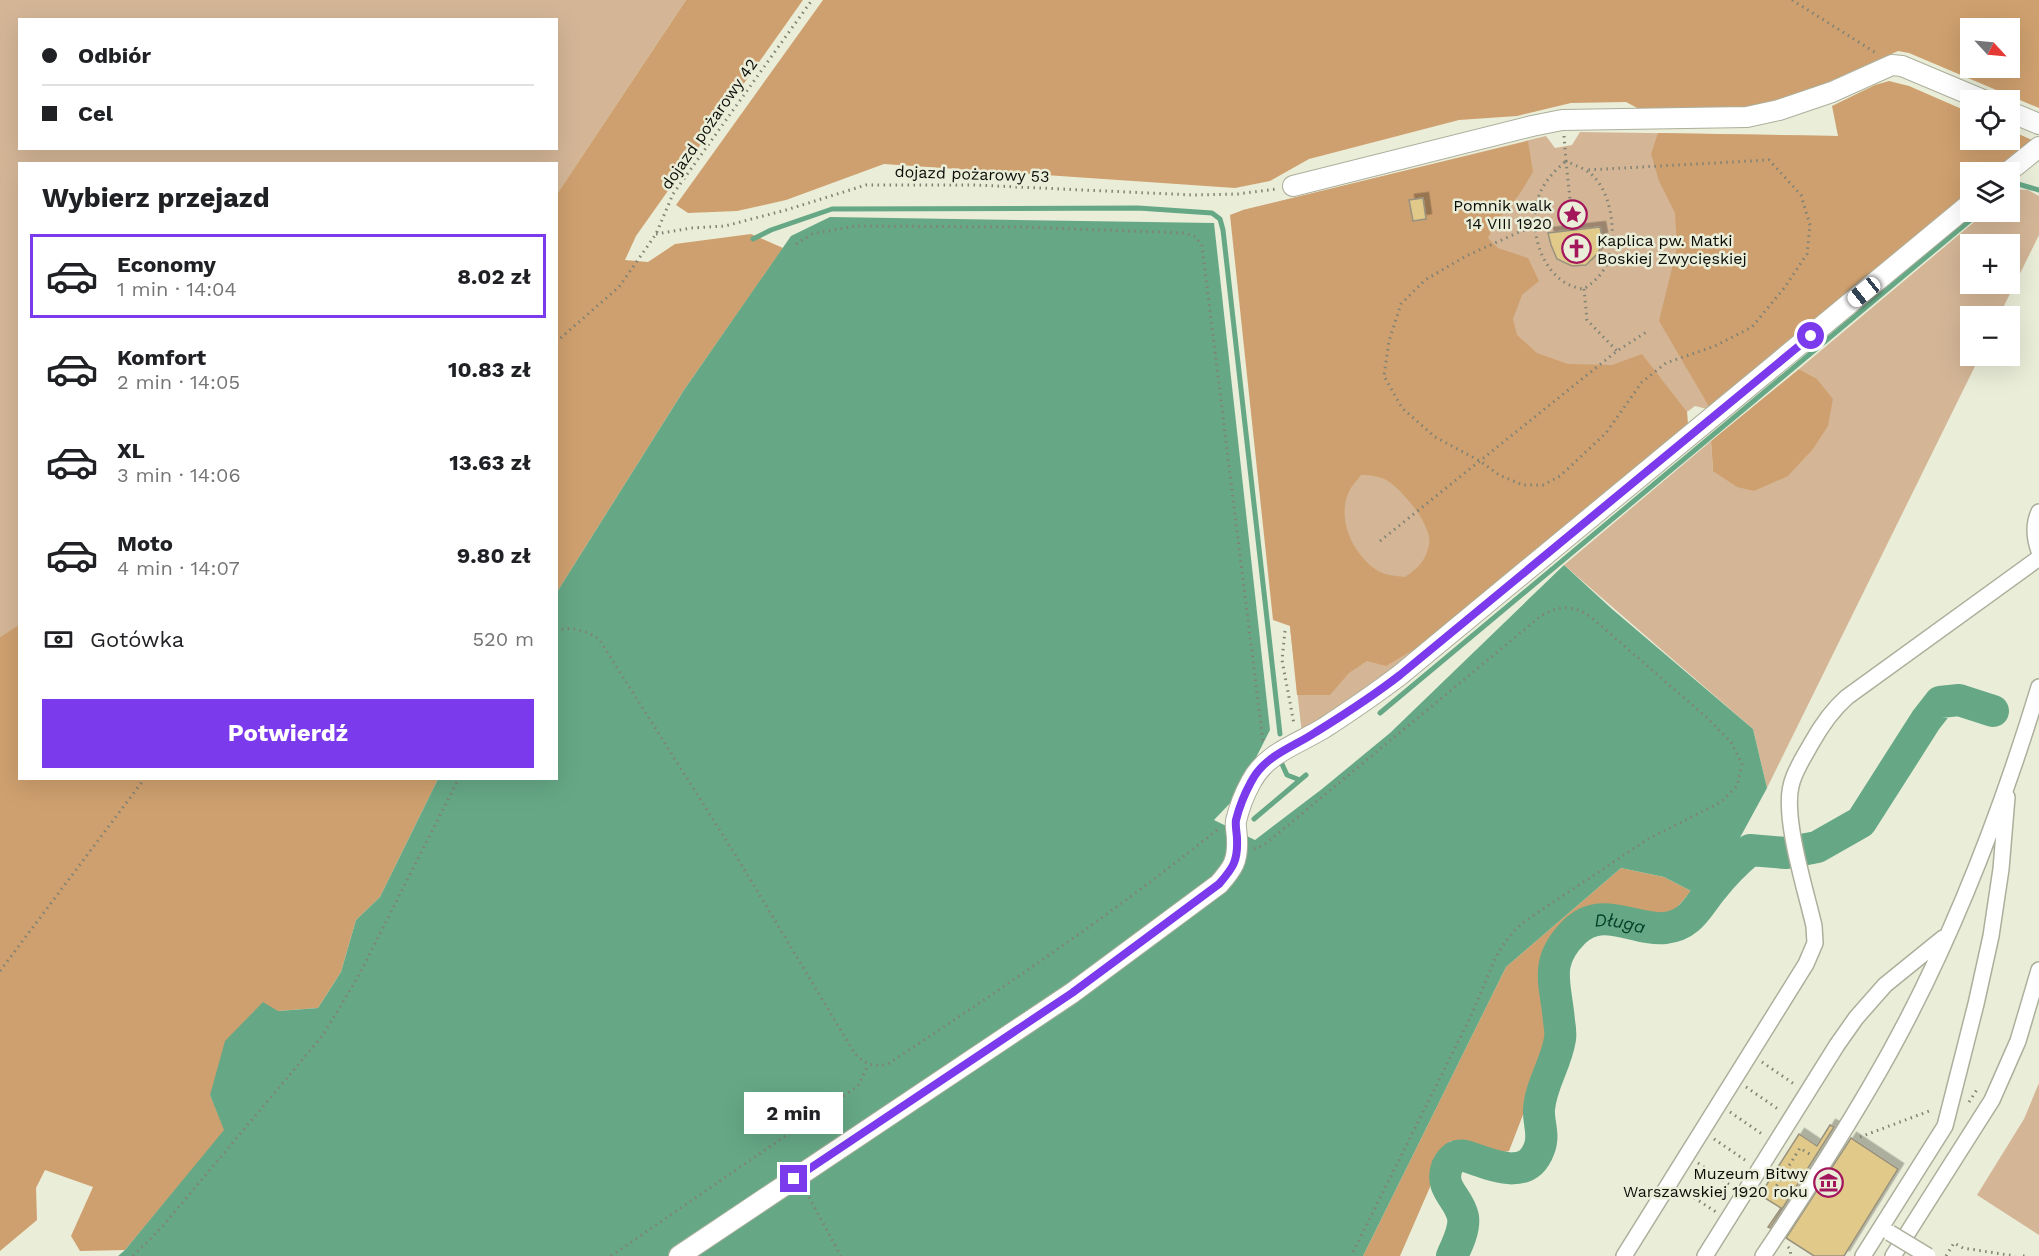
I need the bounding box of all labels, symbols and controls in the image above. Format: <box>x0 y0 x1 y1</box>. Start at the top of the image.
north arrow <box>1960 18 2020 78</box>
map controls <box>1960 18 2020 366</box>
text: Odbiór <box>78 43 151 68</box>
street label: dojazd pożarowy 42 <box>657 55 761 193</box>
button: locate <box>1960 90 2020 150</box>
text: Cel <box>78 101 113 126</box>
street label: dojazd pożarowy 53 <box>894 162 1050 186</box>
button: layers <box>1960 162 2020 222</box>
text: Wybierz przejazd <box>42 182 270 214</box>
place label: Pomnik walk 14 VIII 1920 <box>1453 196 1552 233</box>
place icon: Pomnik walk 14 VIII 1920 <box>1557 198 1589 230</box>
place label: Kaplica pw. Matki Boskiej Zwycięskiej <box>1597 231 1747 268</box>
church icon: Kaplica pw. Matki Boskiej Zwycięskiej <box>1560 233 1592 265</box>
button: + <box>1960 234 2020 294</box>
icon: car <box>45 249 99 303</box>
text: Economy <box>117 252 216 277</box>
text: 8.02 zł <box>457 264 531 289</box>
car <box>1844 274 1884 310</box>
text: 1 min · 14:04 <box>117 277 237 301</box>
button: − <box>1960 306 2020 366</box>
route start <box>1797 322 1824 349</box>
icon: car <box>45 342 99 396</box>
text: Komfort <box>117 345 206 370</box>
text: 10.83 zł <box>448 357 531 382</box>
text: 2 min · 14:05 <box>117 370 240 394</box>
icon: car <box>45 435 99 489</box>
text: XL <box>117 438 145 463</box>
text: 13.63 zł <box>449 450 531 475</box>
text: 3 min · 14:06 <box>117 463 241 487</box>
icon: car <box>45 528 99 582</box>
text: Moto <box>117 531 173 556</box>
text: 9.80 zł <box>457 543 531 568</box>
text: 4 min · 14:07 <box>117 556 240 580</box>
icon: cash <box>42 623 75 656</box>
text: Gotówka <box>90 627 184 652</box>
text: 520 m <box>472 627 534 651</box>
button: Potwierdź <box>42 699 534 768</box>
water label: Długa <box>1593 908 1648 937</box>
callout: 2 min <box>744 1092 844 1134</box>
text: 2 min <box>766 1101 821 1125</box>
place label: Muzeum Bitwy Warszawskiej 1920 roku <box>1623 1164 1809 1201</box>
route end <box>780 1165 807 1192</box>
museum icon: Muzeum Bitwy Warszawskiej 1920 roku <box>1813 1166 1845 1198</box>

